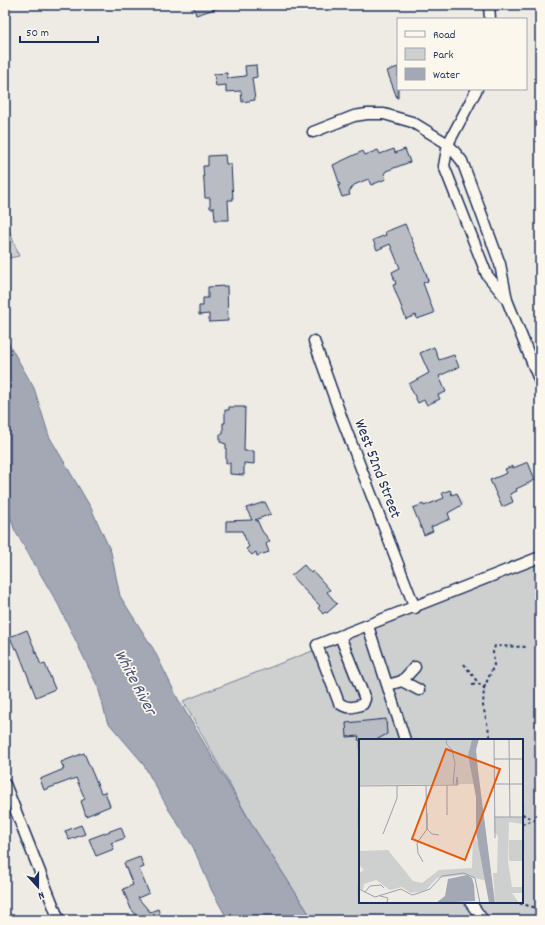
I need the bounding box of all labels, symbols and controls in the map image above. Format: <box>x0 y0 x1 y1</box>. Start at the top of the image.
scale bar <box>20 18 98 44</box>
legend <box>397 18 527 90</box>
text: 50 m <box>26 25 49 42</box>
text: Road <box>433 27 455 44</box>
text: Park <box>433 47 454 64</box>
text: Water <box>433 67 460 84</box>
street label: West 52nd Street <box>348 416 406 522</box>
water label: White River <box>107 646 162 721</box>
inset map <box>359 739 523 903</box>
north arrow <box>18 867 58 907</box>
text: N <box>35 886 46 903</box>

